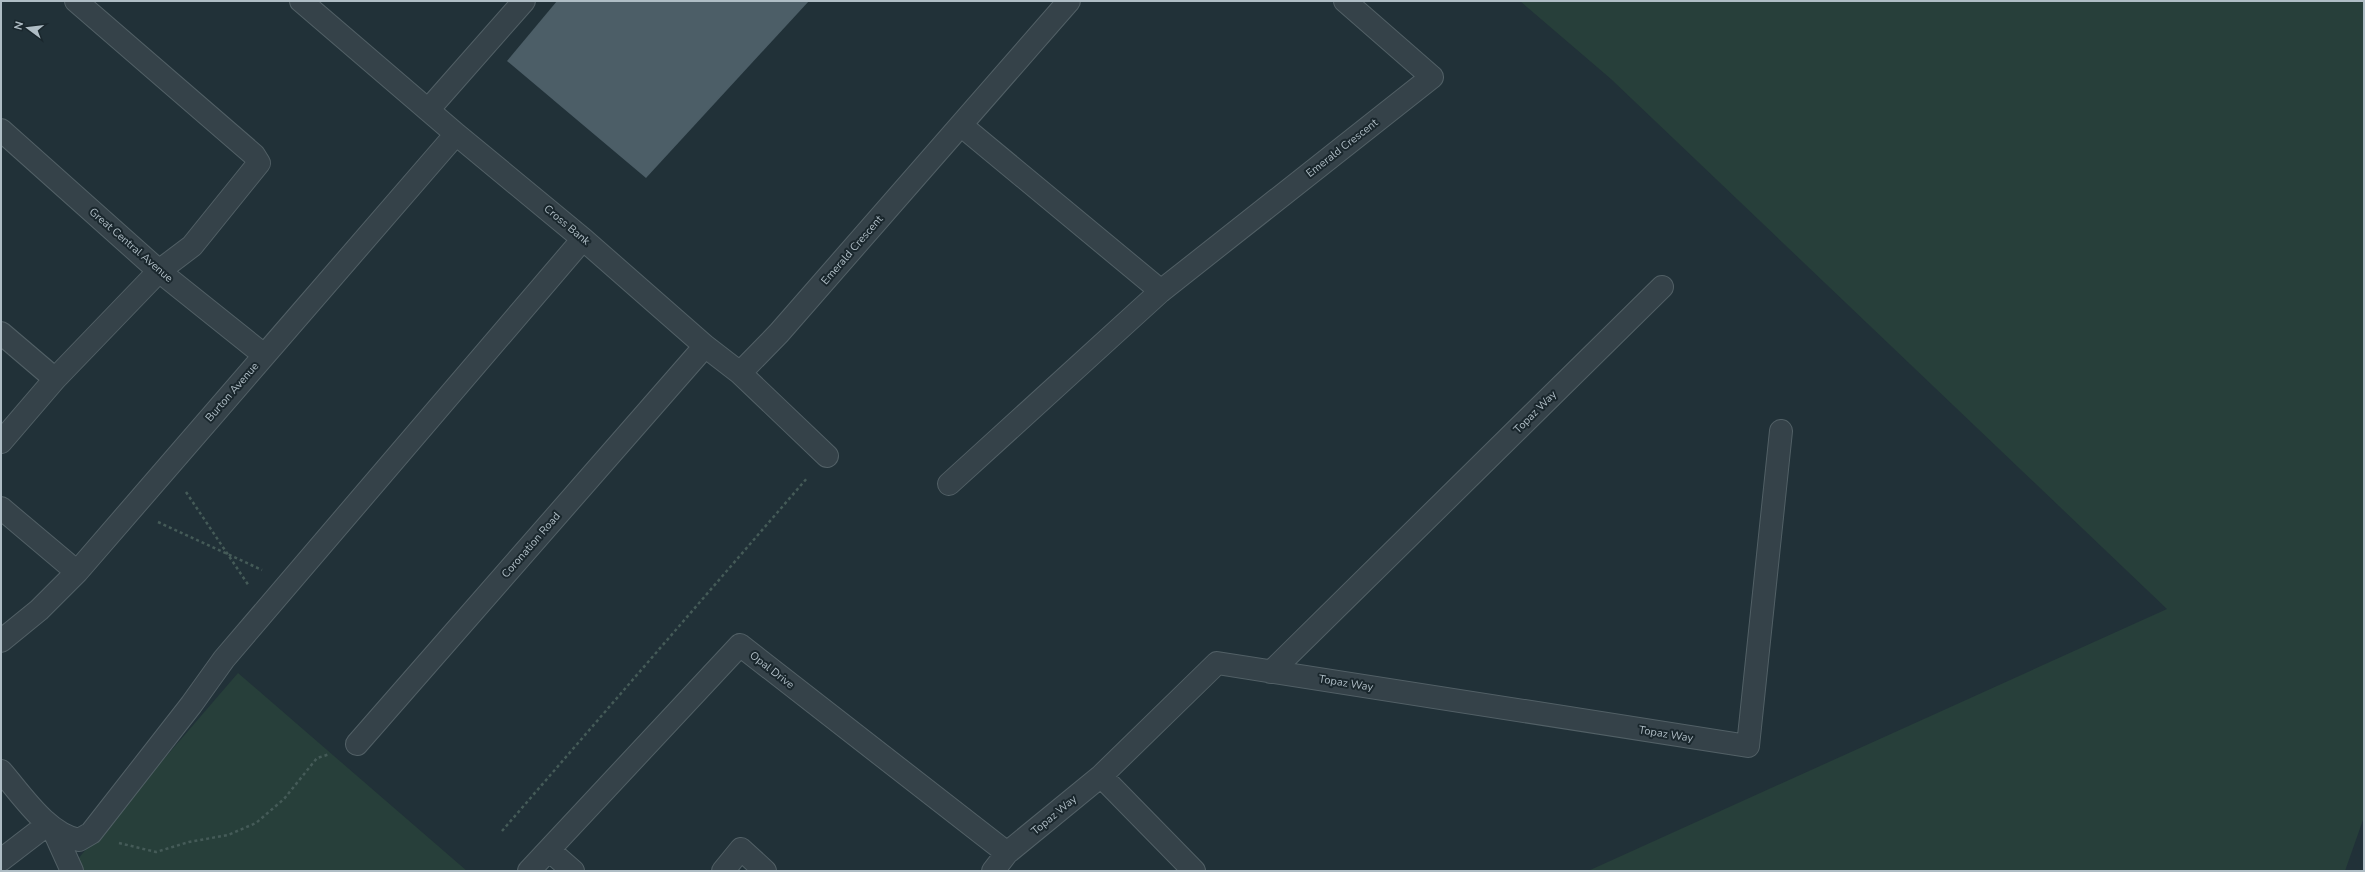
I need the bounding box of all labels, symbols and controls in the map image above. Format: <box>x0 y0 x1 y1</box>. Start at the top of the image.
north arrow <box>8 8 48 48</box>
text: N <box>11 20 27 31</box>
street label: Emerald Crescent <box>1303 115 1381 181</box>
street label: Cross Bank <box>541 201 594 249</box>
street label: Great Central Avenue <box>86 204 176 286</box>
street label: Emerald Crescent <box>818 212 886 288</box>
street label: Burton Avenue <box>202 359 262 425</box>
street label: Topaz Way <box>1510 387 1560 437</box>
street label: Coronation Road <box>498 509 564 581</box>
street label: Opal Drive <box>747 648 798 692</box>
street label: Topaz Way <box>1318 671 1375 695</box>
street label: Topaz Way <box>1638 722 1695 746</box>
street label: Topaz Way <box>1028 791 1080 838</box>

